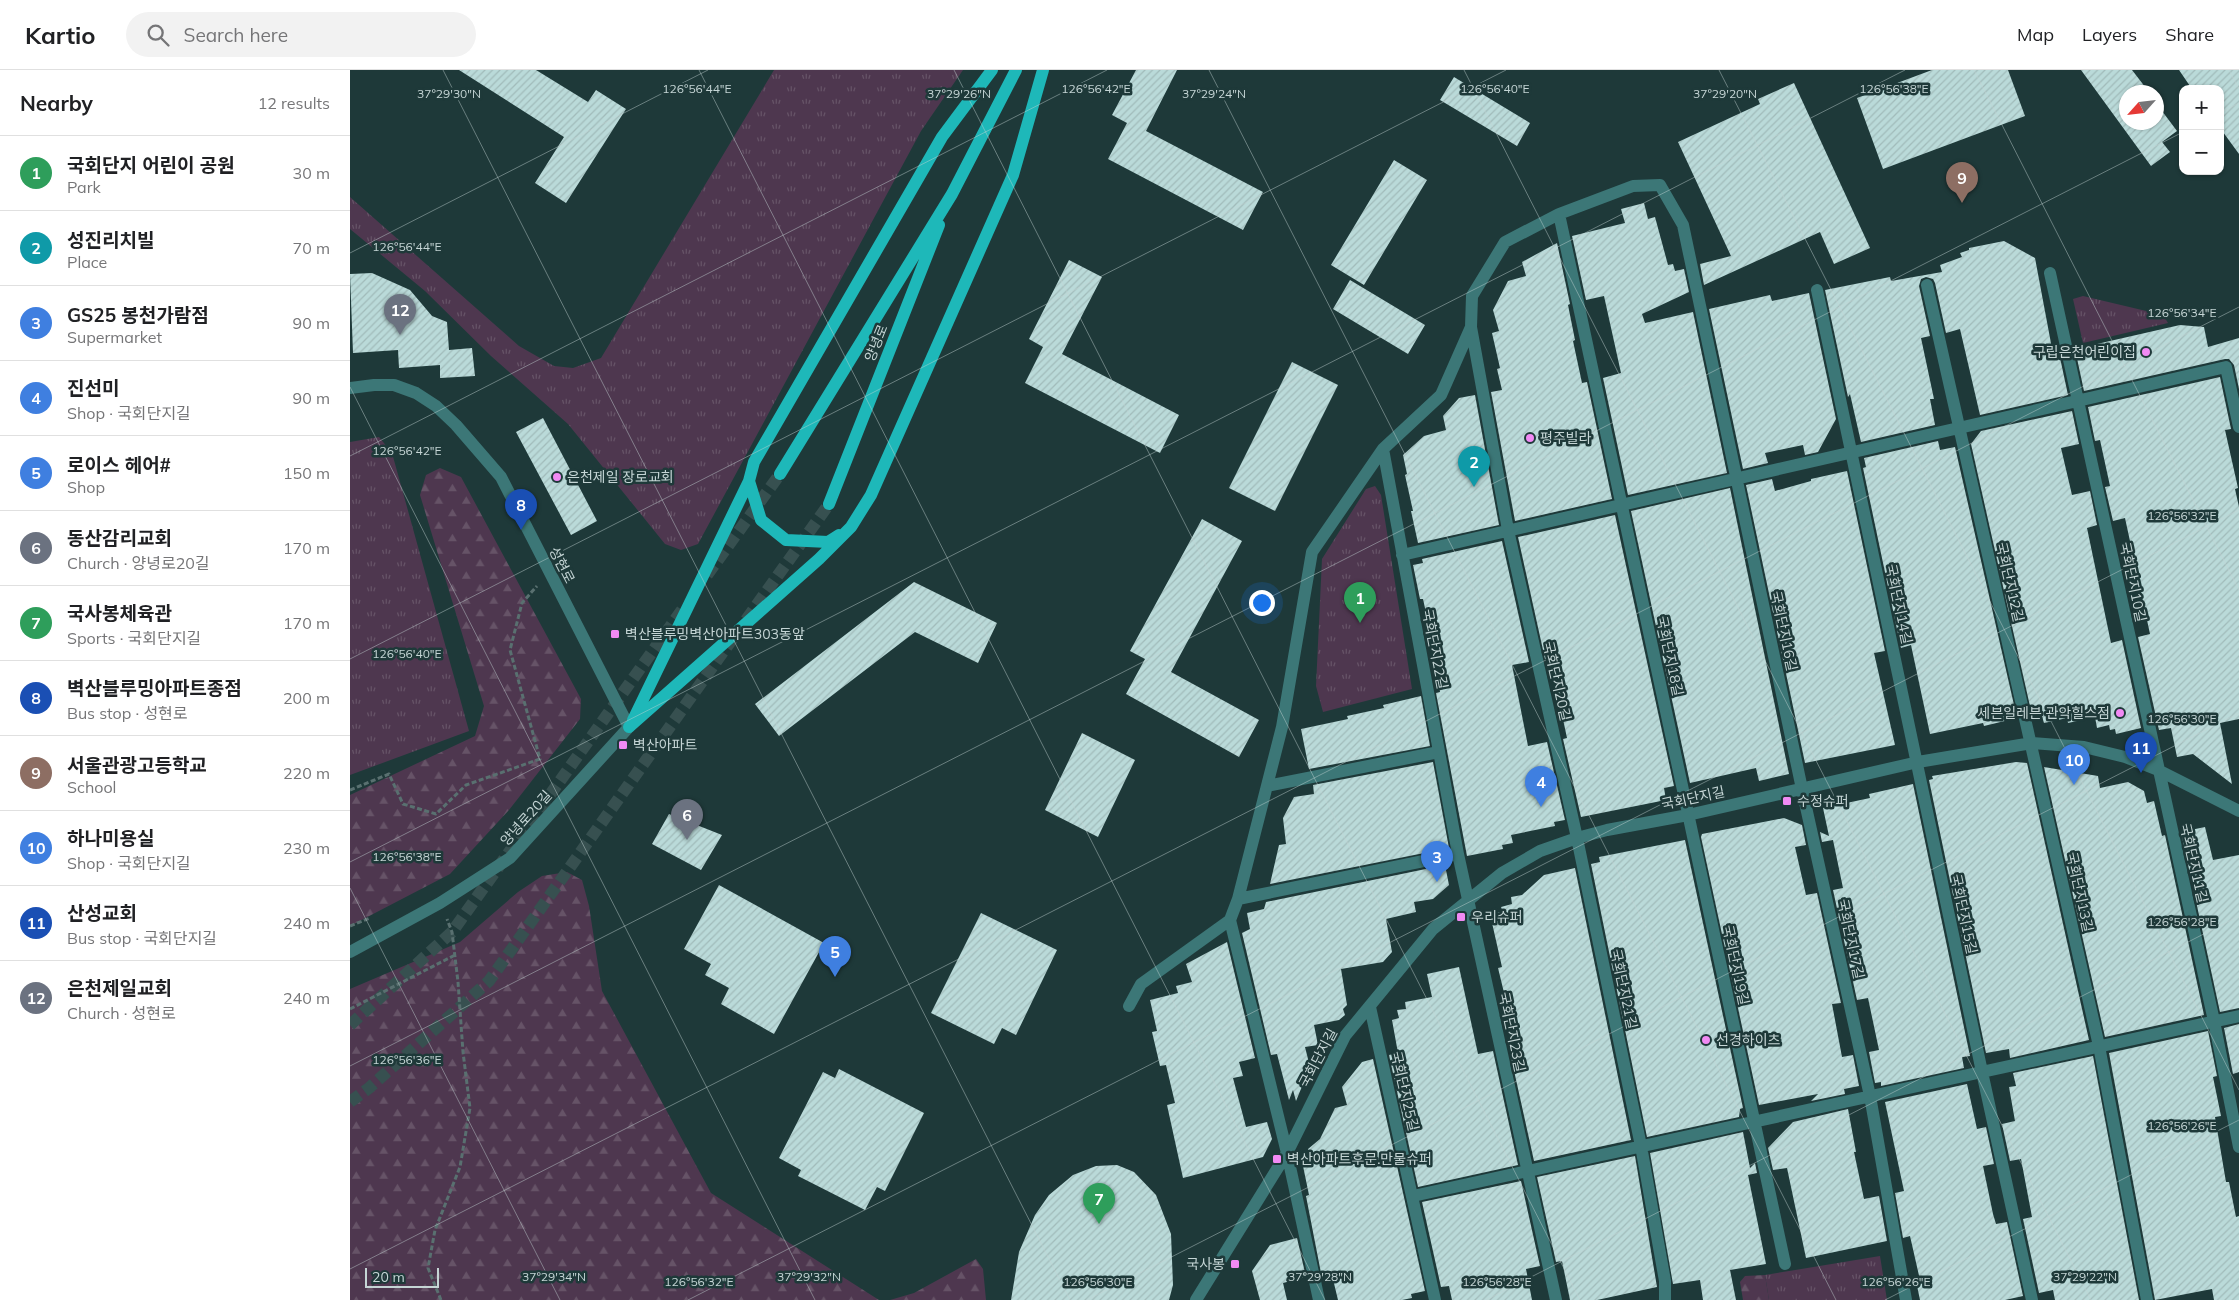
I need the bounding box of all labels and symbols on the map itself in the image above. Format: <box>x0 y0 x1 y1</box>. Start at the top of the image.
text: 126°56'44"E <box>662 81 732 96</box>
text: 126°56'42"E <box>1061 81 1131 96</box>
text: 126°56'40"E <box>1460 81 1530 96</box>
text: 126°56'38"E <box>1859 81 1929 96</box>
north arrow <box>2119 85 2164 130</box>
text: 37°29'30"N <box>417 86 481 101</box>
text: 37°29'26"N <box>927 86 991 101</box>
text: 37°29'24"N <box>1182 86 1246 101</box>
text: 37°29'20"N <box>1693 86 1757 101</box>
pin: 9 <box>1946 162 1978 203</box>
text: 126°56'44"E <box>372 239 442 254</box>
pin: 12 <box>384 294 416 335</box>
text: 126°56'34"E <box>2147 305 2217 320</box>
street label: 양녕로 <box>860 322 892 364</box>
place label: 구립은천어린이집 <box>2033 343 2136 361</box>
marker: 구립은천어린이집 <box>2140 346 2152 358</box>
place label: 평주빌라 <box>1540 429 1592 447</box>
marker: 평주빌라 <box>1524 432 1536 444</box>
text: 126°56'42"E <box>372 443 442 458</box>
pin: 2 <box>1458 446 1490 487</box>
place label: 은천제일 장로교회 <box>567 468 674 486</box>
marker: 은천제일 장로교회 <box>551 471 563 483</box>
pin: 8 <box>505 489 537 530</box>
text: 126°56'32"E <box>2147 508 2217 523</box>
street label: 국회단지12길 <box>1992 540 2028 624</box>
street label: 국회단지10길 <box>2116 540 2150 624</box>
street label: 성현로 <box>545 544 579 586</box>
street label: 국회단지14길 <box>1882 562 1916 646</box>
pin: 1 <box>1344 582 1376 623</box>
street label: 국회단지16길 <box>1767 589 1801 673</box>
your location <box>1249 590 1275 616</box>
street label: 국회단지22길 <box>1418 607 1452 691</box>
street label: 국회단지18길 <box>1653 614 1687 698</box>
place label: 벽산블루밍벽산아파트303동앞 <box>625 625 805 643</box>
marker: 벽산블루밍벽산아파트303동앞 <box>609 628 621 640</box>
street label: 국회단지20길 <box>1539 639 1575 723</box>
text: 126°56'40"E <box>372 646 442 661</box>
place label: 세븐일레븐 관악힐스점 <box>1978 704 2110 722</box>
marker: 세븐일레븐 관악힐스점 <box>2114 707 2126 719</box>
text: 126°56'30"E <box>2147 711 2217 726</box>
pin: 11 <box>2125 732 2157 773</box>
place label: 벽산아파트 <box>633 736 698 754</box>
marker: 벽산아파트 <box>617 739 629 751</box>
pin: 10 <box>2058 744 2090 785</box>
pin: 4 <box>1525 766 1557 807</box>
street label: 국회단지길 <box>1660 783 1726 813</box>
street label: 양녕로20길 <box>496 787 556 849</box>
place label: 수정슈퍼 <box>1797 792 1849 810</box>
marker: 수정슈퍼 <box>1781 795 1793 807</box>
pin: 6 <box>671 799 703 840</box>
street label: 국회단지11길 <box>2176 821 2212 905</box>
pin: 3 <box>1421 841 1453 882</box>
text: 126°56'38"E <box>372 849 442 864</box>
street label: 국회단지13길 <box>2063 850 2097 934</box>
street label: 국회단지15길 <box>1947 872 1981 956</box>
street label: 국회단지17길 <box>1834 897 1868 981</box>
place label: 우리슈퍼 <box>1471 908 1523 926</box>
marker: 우리슈퍼 <box>1455 911 1467 923</box>
text: 126°56'28"E <box>2147 914 2217 929</box>
street label: 국회단지19길 <box>1719 923 1753 1007</box>
pin: 5 <box>819 936 851 977</box>
street label: 국회단지21길 <box>1607 947 1641 1031</box>
street label: 국회단지23길 <box>1495 990 1529 1074</box>
street label: 국회단지길 <box>1295 1025 1341 1091</box>
place label: 선경하이츠 <box>1716 1031 1781 1049</box>
marker: 선경하이츠 <box>1700 1034 1712 1046</box>
street label: 국회단지25길 <box>1387 1049 1423 1133</box>
text: 126°56'36"E <box>372 1052 442 1067</box>
text: 126°56'26"E <box>2147 1118 2217 1133</box>
place label: 벽산아파트후문.만물슈퍼 <box>1287 1150 1432 1168</box>
marker: 벽산아파트후문.만물슈퍼 <box>1271 1153 1283 1165</box>
pin: 7 <box>1083 1183 1115 1224</box>
place label: 국사봉 <box>1186 1255 1225 1273</box>
marker: 국사봉 <box>1229 1258 1241 1270</box>
scale bar <box>365 1265 439 1288</box>
text: 37°29'34"N <box>522 1269 586 1284</box>
text: 37°29'32"N <box>777 1269 841 1284</box>
text: 37°29'28"N <box>1288 1269 1352 1284</box>
text: 37°29'22"N <box>2053 1269 2117 1284</box>
text: 126°56'32"E <box>664 1274 734 1289</box>
text: 126°56'30"E <box>1063 1274 1133 1289</box>
text: 126°56'28"E <box>1462 1274 1532 1289</box>
text: 126°56'26"E <box>1861 1274 1931 1289</box>

